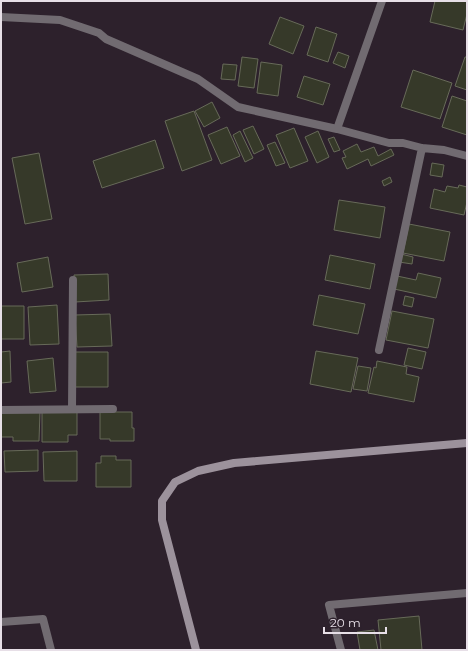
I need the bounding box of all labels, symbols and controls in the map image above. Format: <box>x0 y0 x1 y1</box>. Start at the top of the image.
scale bar <box>324 609 386 635</box>
text: 20 m <box>330 615 361 630</box>

